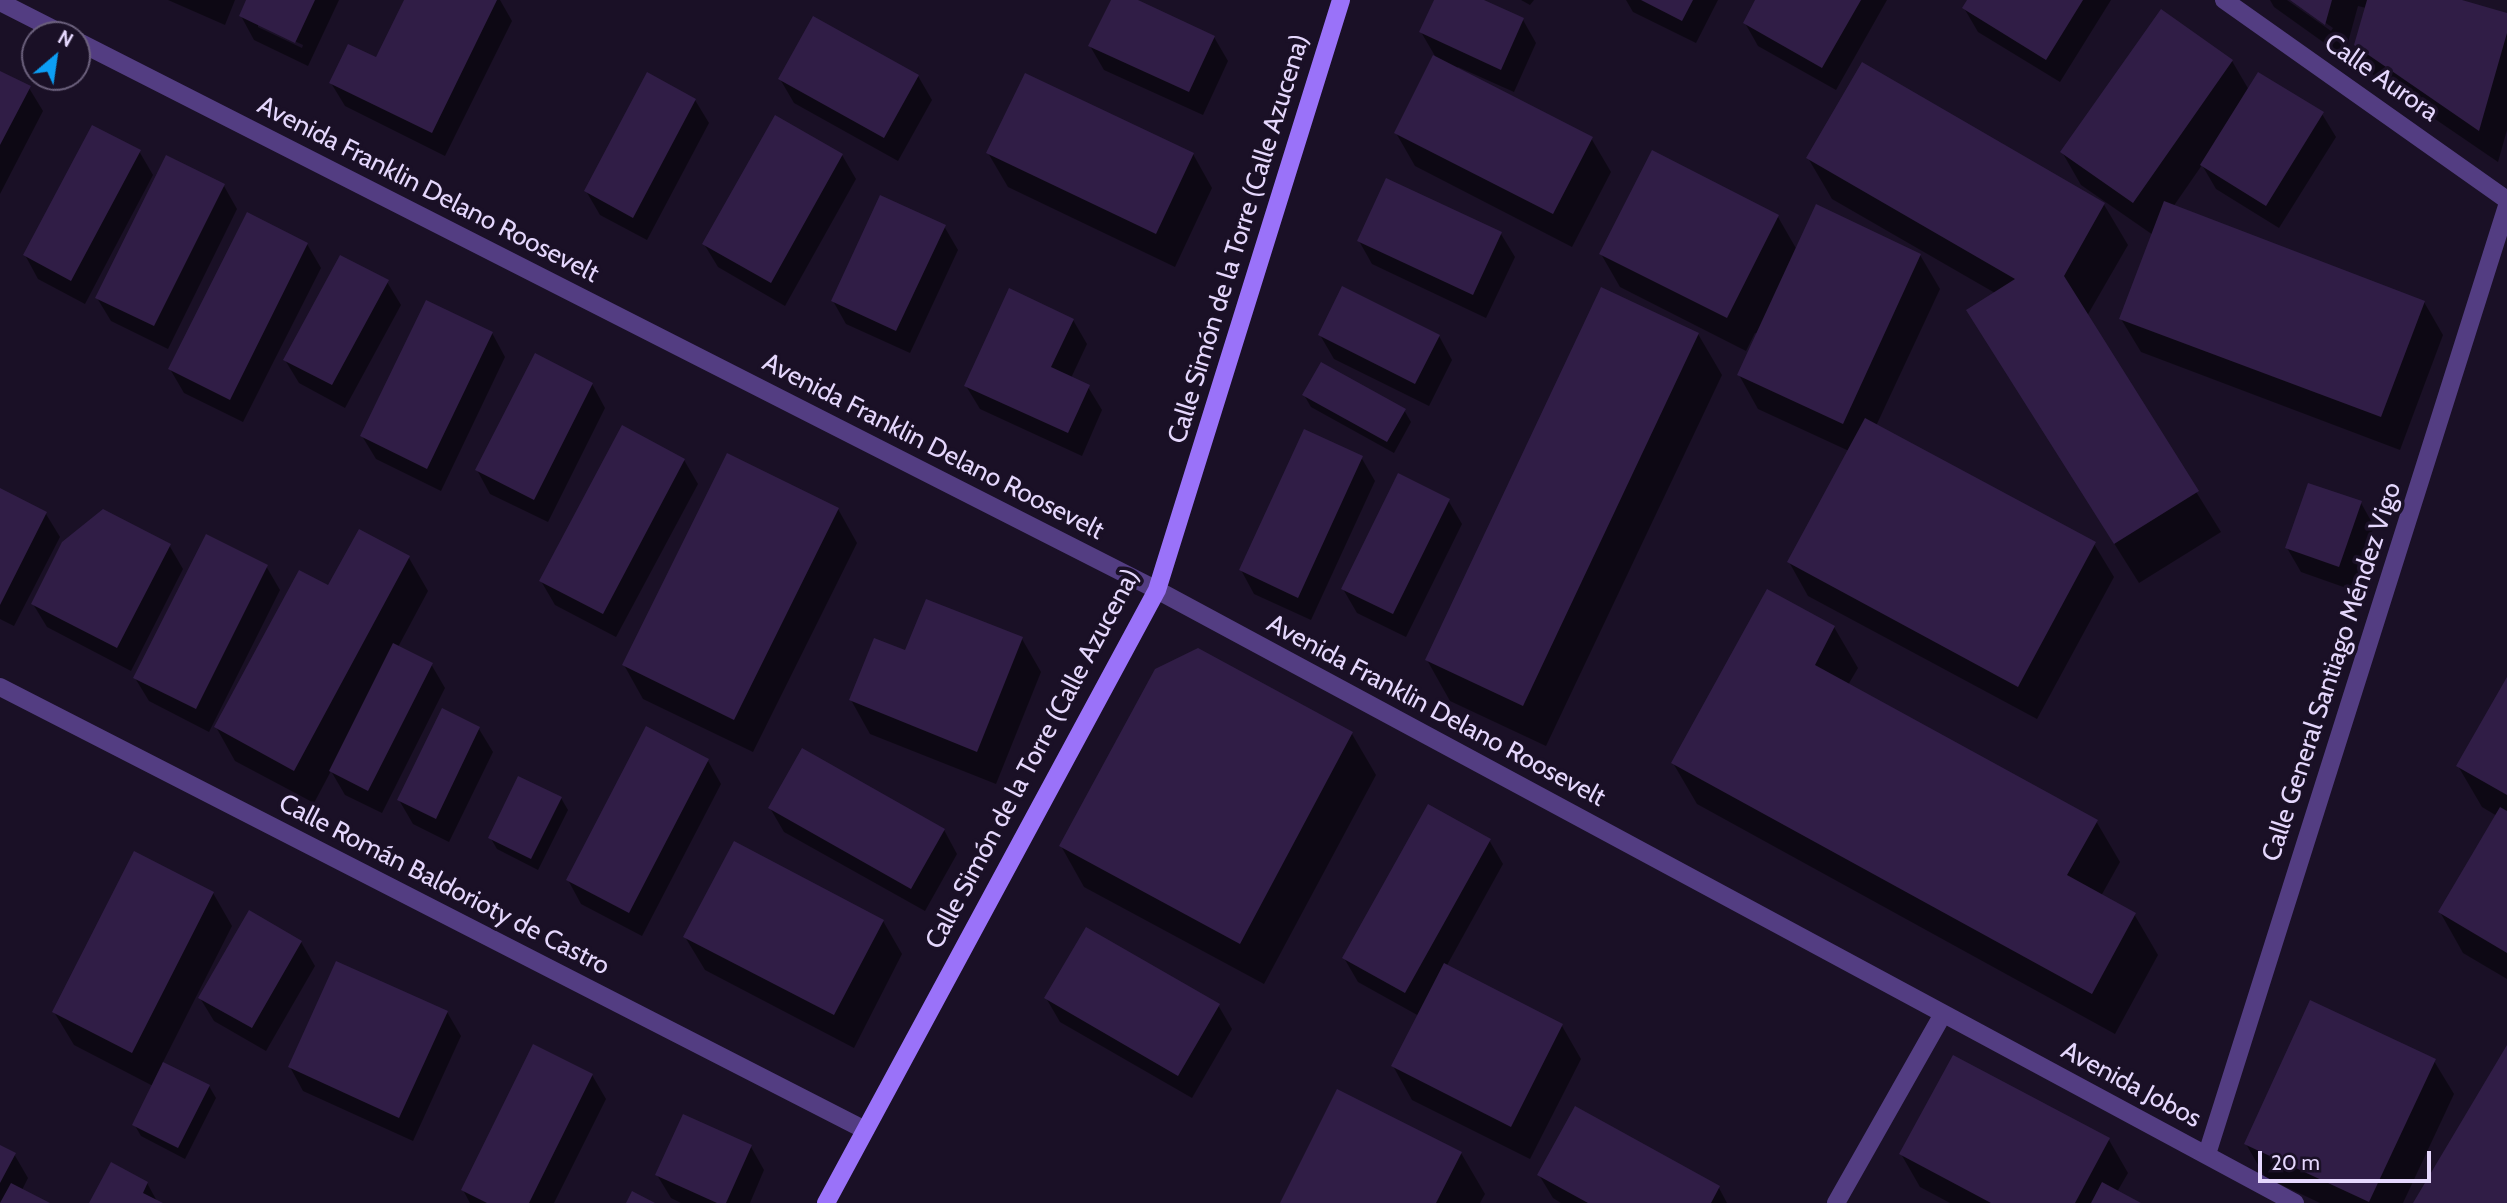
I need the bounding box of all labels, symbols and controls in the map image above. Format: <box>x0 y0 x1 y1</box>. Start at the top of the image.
north arrow <box>21 21 91 91</box>
text: N <box>54 26 77 52</box>
street label: Calle Aurora <box>2318 27 2444 129</box>
street label: Calle Simón de la Torre (Calle Azucena) <box>1162 31 1316 447</box>
street label: Avenida Franklin Delano Roosevelt <box>252 90 604 290</box>
street label: Avenida Franklin Delano Roosevelt <box>757 347 1109 547</box>
street label: Calle General Santiago Méndez Vigo <box>2256 478 2408 866</box>
street label: Calle Simón de la Torre (Calle Azucena) <box>919 564 1147 954</box>
street label: Avenida Franklin Delano Roosevelt <box>1261 608 1611 814</box>
street label: Calle Román Baldorioty de Castro <box>273 788 615 982</box>
street label: Avenida Jobos <box>2056 1035 2206 1135</box>
scale bar <box>2262 1136 2435 1180</box>
text: 20 m <box>2271 1150 2320 1175</box>

